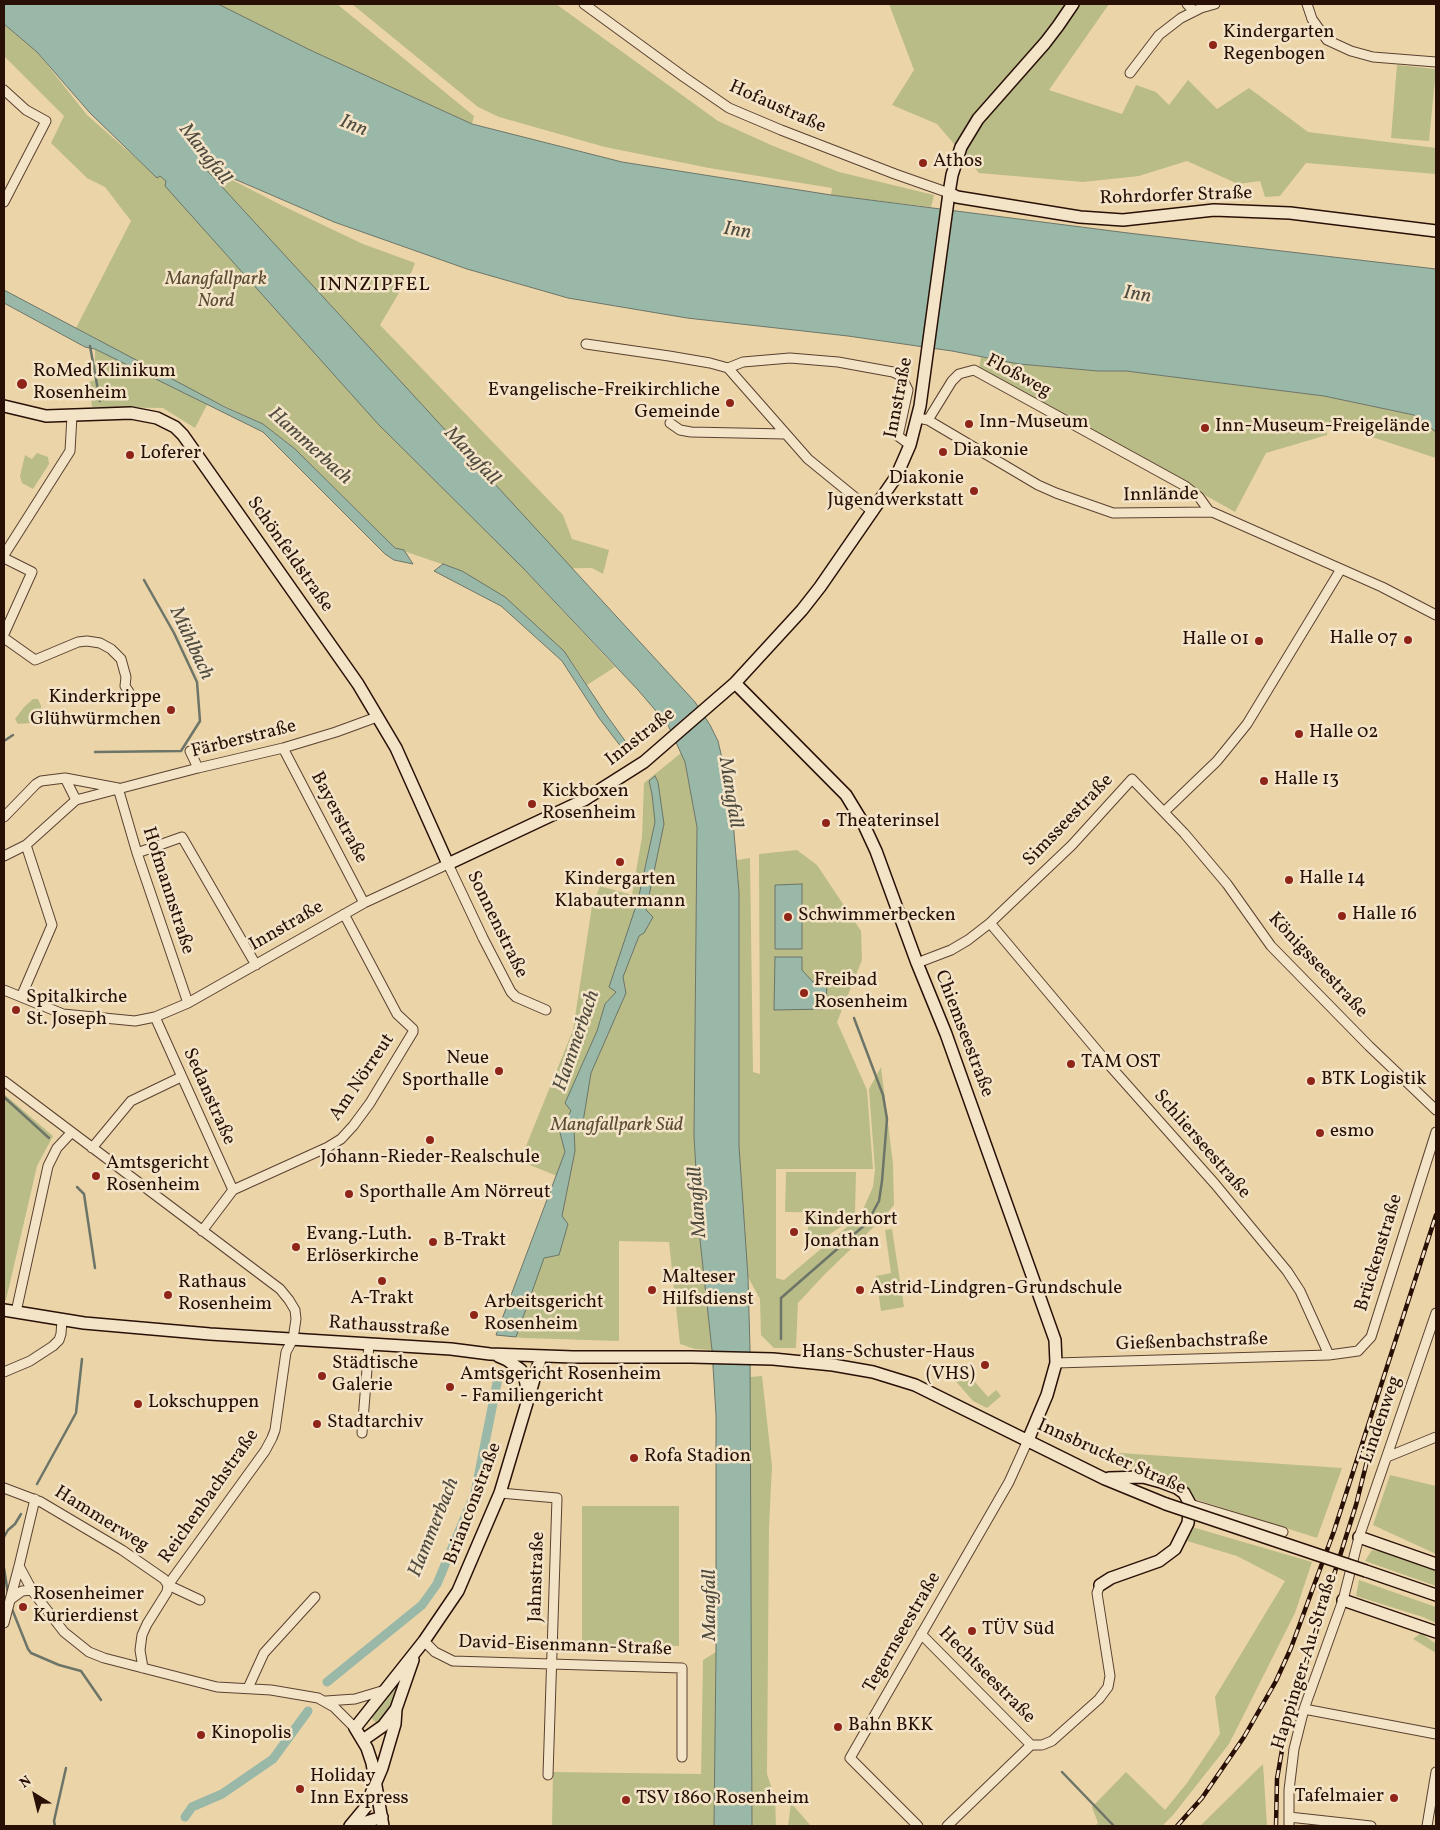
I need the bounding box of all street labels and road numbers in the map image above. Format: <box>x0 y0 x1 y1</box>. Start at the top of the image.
street label: Hofaustraße <box>725 76 829 140</box>
street label: Rohrdorfer Straße <box>1099 183 1253 211</box>
street label: Floßweg <box>981 350 1055 404</box>
street label: Innstraße <box>881 356 919 440</box>
street label: Innlände <box>1123 484 1199 508</box>
street label: Schönfeldstraße <box>241 493 337 617</box>
street label: Innstraße <box>602 704 680 772</box>
street label: Färberstraße <box>189 716 299 764</box>
street label: Bayerstraße <box>304 768 372 868</box>
street label: Simsseestraße <box>1019 770 1119 872</box>
street label: Hofmannstraße <box>136 824 198 958</box>
street label: Sonnenstraße <box>460 868 532 982</box>
street label: Innstraße <box>246 897 328 957</box>
street label: Königsseestraße <box>1262 909 1372 1023</box>
street label: Chiemseestraße <box>928 967 998 1101</box>
street label: Am Nörreut <box>325 1030 401 1126</box>
street label: Sedanstraße <box>177 1045 239 1149</box>
street label: Schlierseestraße <box>1147 1086 1255 1204</box>
street label: Brückenstraße <box>1351 1192 1409 1314</box>
street label: Rathausstraße <box>328 1312 450 1344</box>
street label: Gießenbachstraße <box>1116 1329 1268 1357</box>
street label: Lindenweg <box>1356 1373 1408 1467</box>
street label: Innsbrucker Straße <box>1033 1415 1189 1501</box>
street label: Reichenbachstraße <box>155 1425 265 1569</box>
street label: Brianconstraße <box>440 1440 508 1568</box>
street label: Hammerweg <box>49 1482 153 1558</box>
street label: Jahnstraße <box>525 1531 551 1623</box>
street label: Tegernseestraße <box>859 1569 947 1697</box>
street label: Happinger-Au-Straße <box>1268 1571 1344 1753</box>
street label: Hechtseestraße <box>933 1623 1039 1729</box>
street label: David-Eisenmann-Straße <box>458 1632 672 1662</box>

